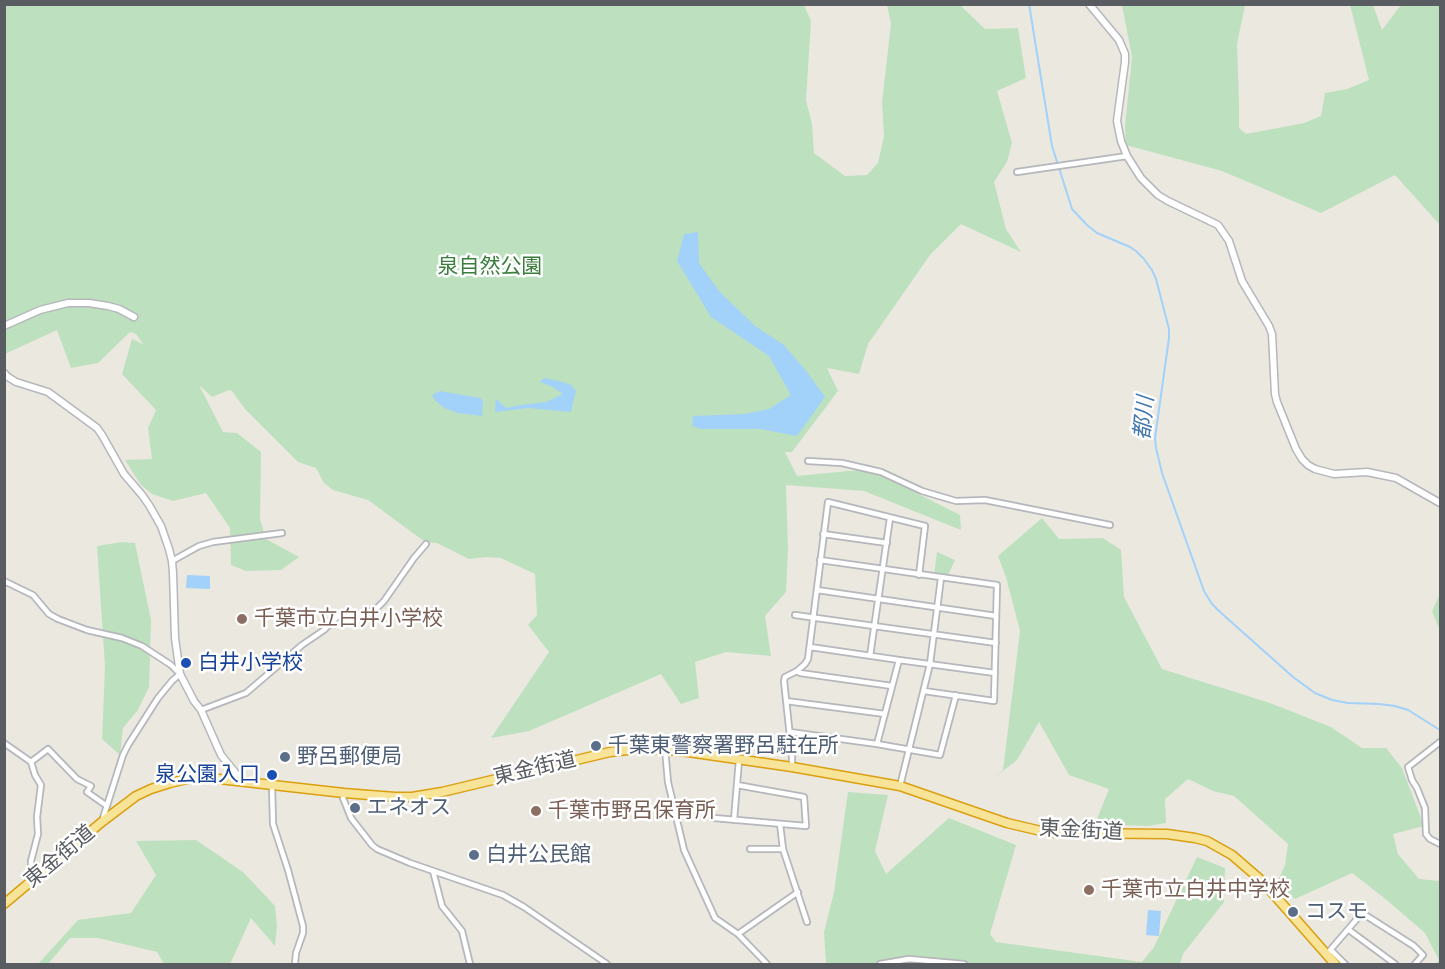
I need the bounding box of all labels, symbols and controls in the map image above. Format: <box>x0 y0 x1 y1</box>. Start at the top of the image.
park label: 泉自然公園 <box>438 254 542 280</box>
water label: 都川 <box>1130 395 1160 441</box>
place label: 千葉市立白井小学校 <box>254 606 443 632</box>
marker: 千葉市立白井小学校 <box>235 612 249 626</box>
place label: 白井小学校 <box>198 650 303 676</box>
marker: 白井小学校 <box>179 656 193 670</box>
place label: 千葉東警察署野呂駐在所 <box>608 733 839 759</box>
marker: 千葉東警察署野呂駐在所 <box>589 739 603 753</box>
place label: 野呂郵便局 <box>297 744 402 770</box>
street label: 東金街道 <box>491 747 579 791</box>
marker: 野呂郵便局 <box>278 750 292 764</box>
place label: 泉公園入口 <box>155 762 260 788</box>
marker: 泉公園入口 <box>265 768 279 782</box>
place label: エネオス <box>367 795 451 821</box>
place label: 千葉市野呂保育所 <box>548 798 716 824</box>
marker: エネオス <box>348 801 362 815</box>
marker: 千葉市野呂保育所 <box>529 804 543 818</box>
street label: 東金街道 <box>1038 816 1124 846</box>
street label: 東金街道 <box>20 820 100 894</box>
place label: 白井公民館 <box>486 842 591 868</box>
marker: 白井公民館 <box>467 848 481 862</box>
place label: 千葉市立白井中学校 <box>1101 877 1290 903</box>
marker: 千葉市立白井中学校 <box>1082 883 1096 897</box>
place label: コスモ <box>1305 899 1368 925</box>
marker: コスモ <box>1286 905 1300 919</box>

